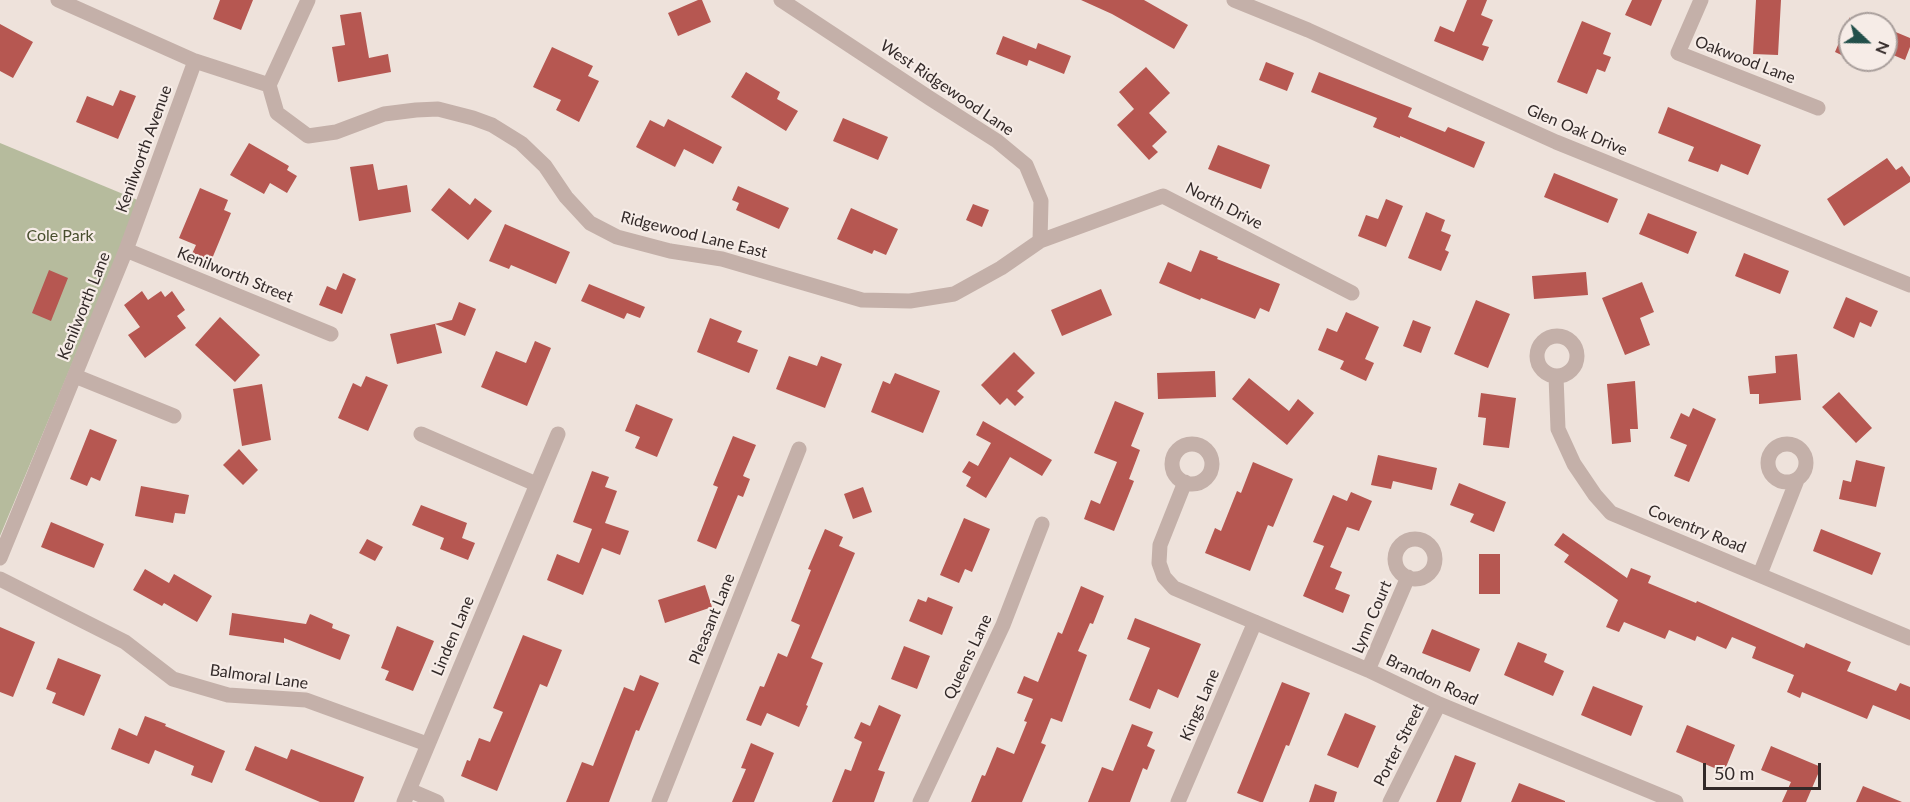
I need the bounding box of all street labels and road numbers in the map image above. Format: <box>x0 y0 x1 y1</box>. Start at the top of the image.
street label: Oakwood Lane <box>1692 32 1798 88</box>
street label: West Ridgewood Lane <box>876 36 1018 140</box>
street label: Kenilworth Avenue <box>112 83 176 215</box>
street label: Glen Oak Drive <box>1524 100 1630 160</box>
street label: North Drive <box>1182 178 1266 234</box>
street label: Ridgewood Lane East <box>619 208 769 262</box>
street label: Kenilworth Street <box>174 243 296 307</box>
street label: Kenilworth Lane <box>54 249 114 363</box>
street label: Coventry Road <box>1645 501 1749 557</box>
street label: Pleasant Lane <box>685 571 739 667</box>
street label: Lynn Court <box>1348 578 1396 656</box>
street label: Linden Lane <box>428 593 478 679</box>
street label: Queens Lane <box>940 611 996 703</box>
street label: Brandon Road <box>1383 650 1481 710</box>
street label: Balmoral Lane <box>209 661 309 693</box>
street label: Kings Lane <box>1176 666 1224 744</box>
street label: Porter Street <box>1370 700 1428 790</box>

